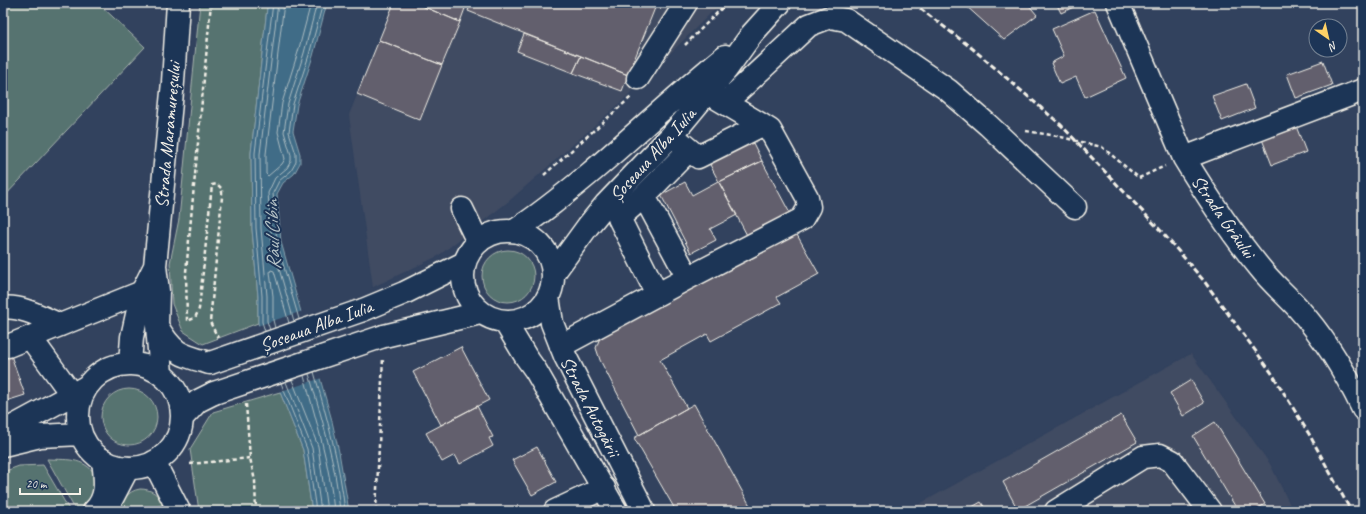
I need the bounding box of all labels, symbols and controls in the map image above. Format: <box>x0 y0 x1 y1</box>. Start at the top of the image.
north arrow <box>1308 18 1348 58</box>
text: N <box>1325 39 1340 55</box>
street label: Strada Maramureșului <box>150 59 187 209</box>
street label: Șoseaua Alba Iulia <box>604 101 703 207</box>
street label: Strada Grâului <box>1186 170 1262 265</box>
water label: Râul Cibin <box>259 198 286 270</box>
street label: Șoseaua Alba Iulia <box>257 294 378 357</box>
street label: Strada Autogării <box>555 352 627 463</box>
scale bar <box>20 470 80 496</box>
text: 20 m <box>26 476 48 492</box>

